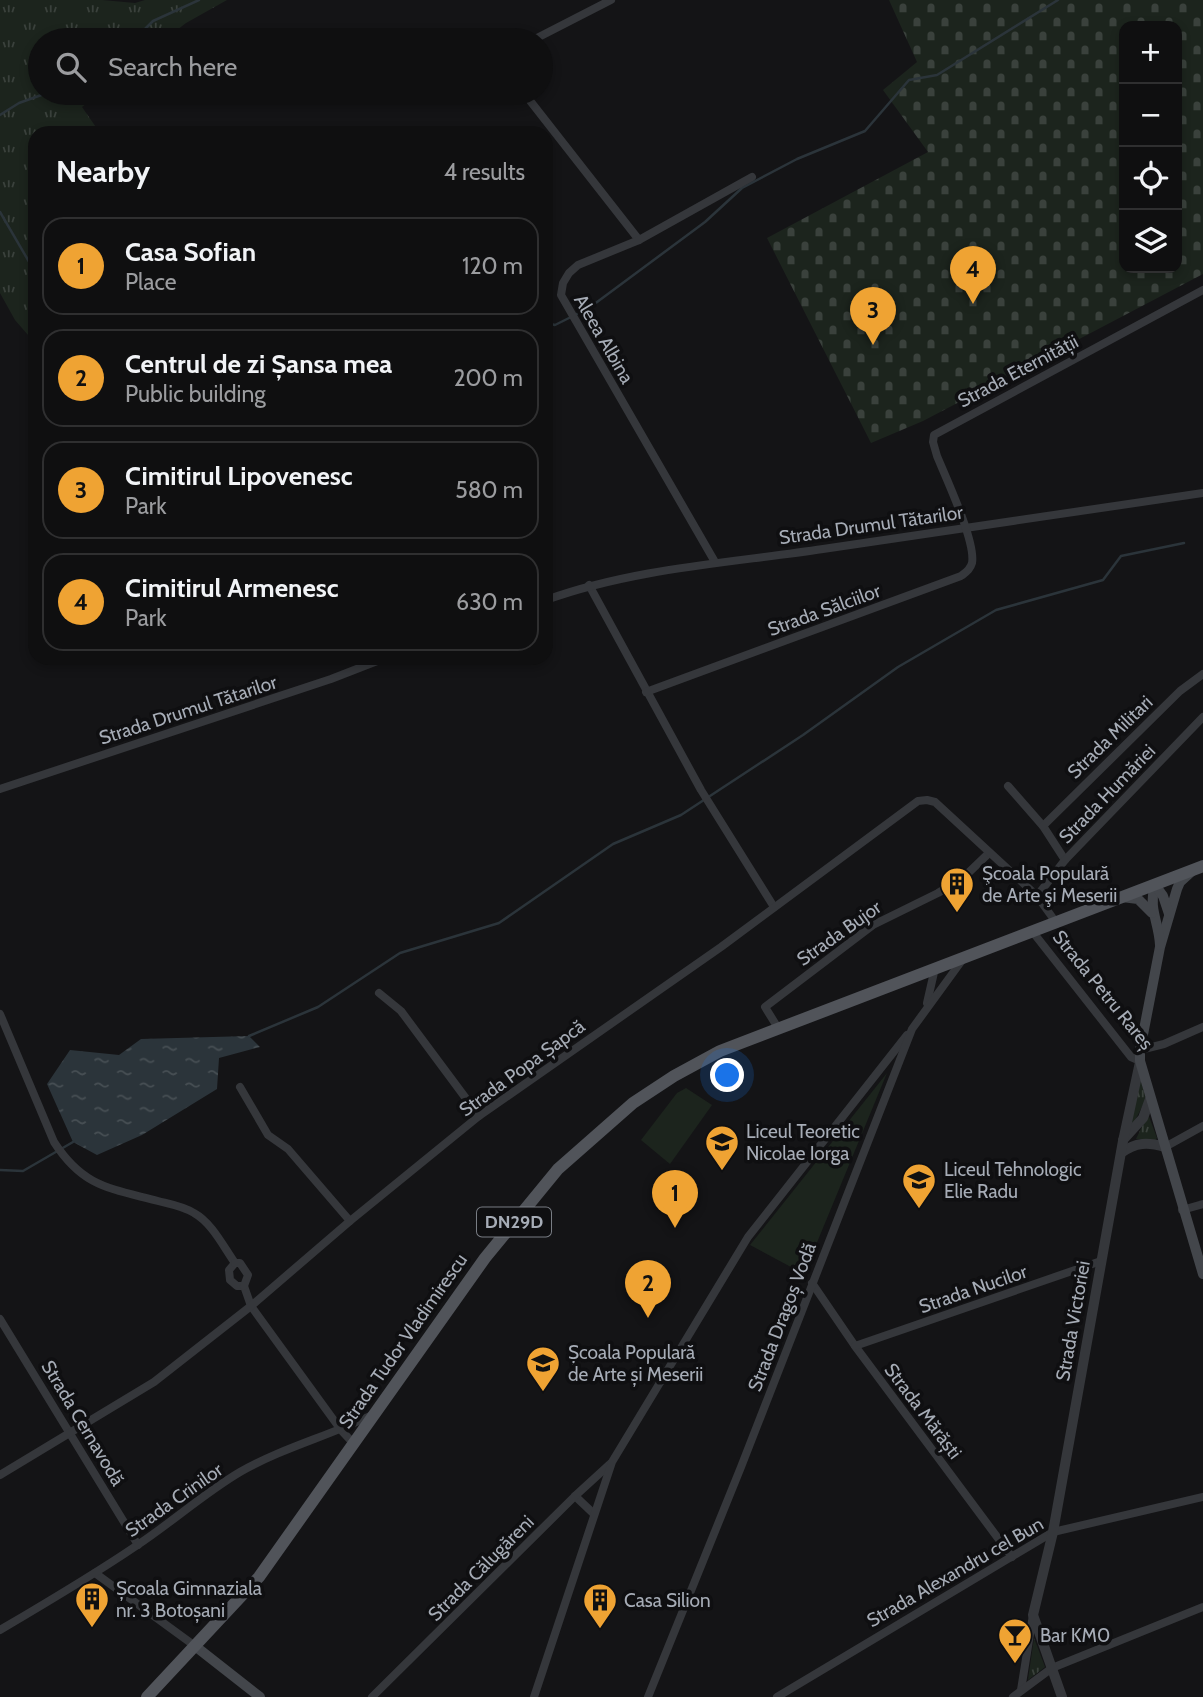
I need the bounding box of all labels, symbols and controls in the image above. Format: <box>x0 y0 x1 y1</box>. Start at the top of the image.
map controls <box>1119 21 1182 273</box>
button: + <box>1119 21 1182 84</box>
search box <box>28 28 553 105</box>
icon: search <box>52 48 90 86</box>
text: Search here <box>108 51 237 83</box>
button: − <box>1119 84 1182 147</box>
button: locate <box>1119 147 1182 210</box>
text: Nearby <box>56 153 150 190</box>
text: 4 results <box>444 158 525 186</box>
button: layers <box>1119 210 1182 273</box>
text: Casa Sofian <box>125 236 256 268</box>
pin: 4 <box>950 246 996 304</box>
text: 1 <box>77 252 85 280</box>
text: 120 m <box>462 252 523 280</box>
text: Place <box>125 268 177 296</box>
pin: 3 <box>850 287 896 345</box>
street label: Aleea Albina <box>569 290 639 388</box>
street label: Strada Eternității <box>954 330 1083 413</box>
text: Centrul de zi Șansa mea <box>125 348 392 380</box>
text: 2 <box>75 364 87 392</box>
text: 200 m <box>453 364 523 392</box>
text: Public building <box>125 380 266 408</box>
text: Cimitirul Lipovenesc <box>125 460 353 492</box>
text: 3 <box>75 476 87 504</box>
text: 580 m <box>455 476 523 504</box>
text: Park <box>125 492 166 520</box>
street label: Strada Drumul Tătarilor <box>778 501 964 549</box>
text: Cimitirul Armenesc <box>125 572 339 604</box>
street label: Strada Sălciilor <box>764 579 884 641</box>
text: 4 <box>74 588 88 616</box>
text: 630 m <box>456 588 523 616</box>
text: Park <box>125 604 166 632</box>
street label: Strada Drumul Tătarilor <box>96 670 280 750</box>
street label: Strada Militari <box>1063 691 1157 783</box>
street label: Strada Humăriei <box>1054 740 1160 848</box>
place label: Şcoala Populară de Arte şi Meserii <box>982 862 1117 907</box>
building icon: Şcoala Populară de Arte şi Meserii <box>938 865 976 914</box>
street label: Strada Bujor <box>792 896 886 970</box>
street label: Strada Petru Rareș <box>1047 926 1158 1055</box>
street label: Strada Popa Șapcă <box>455 1015 590 1122</box>
your location <box>710 1058 744 1092</box>
place label: Liceul Teoretic Nicolae Iorga <box>746 1120 860 1165</box>
school or university icon: Liceul Teoretic Nicolae Iorga <box>703 1123 741 1172</box>
place label: Liceul Tehnologic Elie Radu <box>944 1158 1082 1203</box>
school or university icon: Liceul Tehnologic Elie Radu <box>900 1161 938 1210</box>
pin: 1 <box>652 1170 698 1228</box>
road number: DN29D <box>477 1208 551 1237</box>
street label: Strada Dragoș Vodă <box>743 1239 822 1395</box>
street label: Strada Tudor Vladimirescu <box>334 1249 472 1433</box>
street label: Strada Victoriei <box>1051 1259 1095 1383</box>
pin: 2 <box>625 1260 671 1318</box>
street label: Strada Nucilor <box>916 1260 1030 1318</box>
place label: Școala Populară de Arte și Meserii <box>568 1341 703 1387</box>
school or university icon: Școala Populară de Arte și Meserii <box>524 1344 562 1393</box>
street label: Strada Cernavodă <box>37 1356 129 1490</box>
street label: Strada Mărăști <box>879 1359 966 1464</box>
street label: Strada Crinilor <box>121 1458 227 1542</box>
street label: Strada Călugăreni <box>423 1510 539 1626</box>
street label: Strada Alexandru cel Bun <box>863 1512 1047 1632</box>
place label: Școala Gimnaziala nr. 3 Botoșani <box>116 1577 262 1623</box>
building icon: Școala Gimnaziala nr. 3 Botoșani <box>73 1580 111 1629</box>
building icon: Casa Silion <box>581 1581 619 1630</box>
place label: Casa Silion <box>624 1589 711 1612</box>
bar icon: Bar KM0 <box>996 1616 1034 1665</box>
place label: Bar KM0 <box>1040 1624 1110 1647</box>

